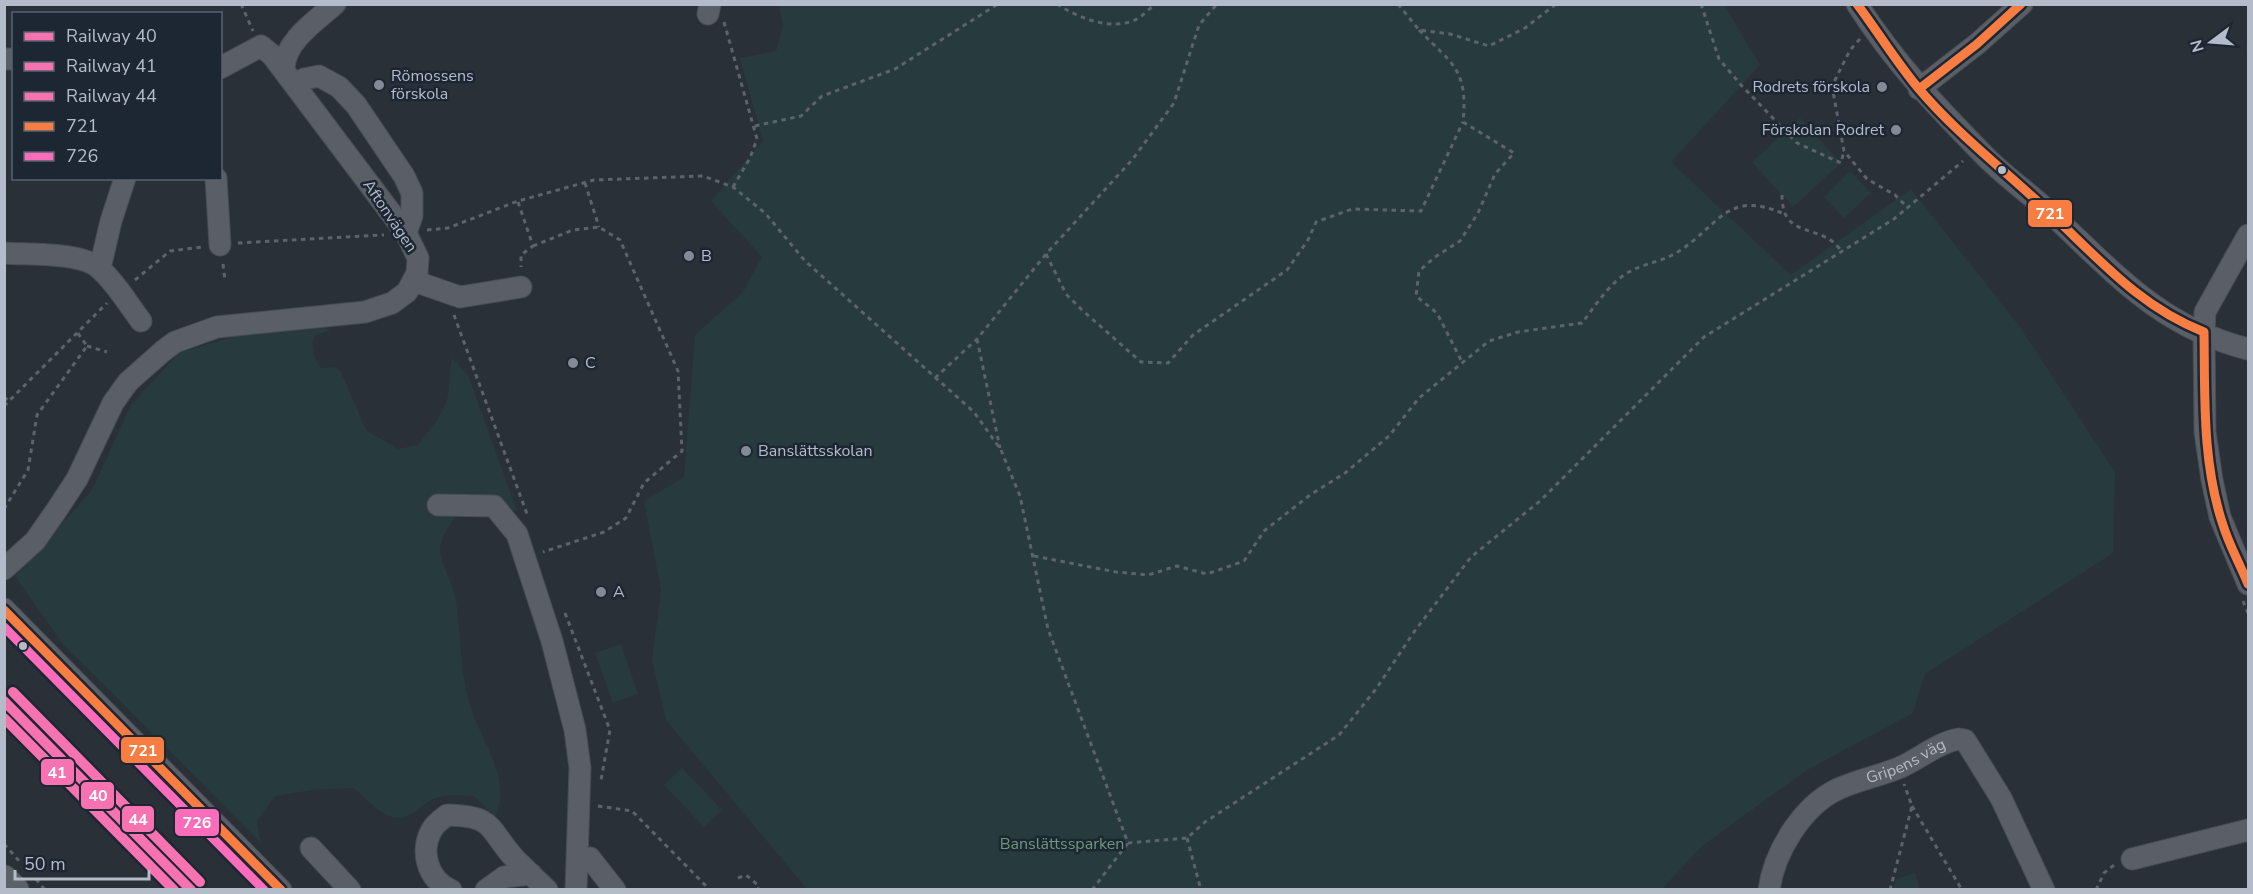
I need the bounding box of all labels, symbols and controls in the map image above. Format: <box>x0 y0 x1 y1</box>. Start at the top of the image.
legend <box>12 12 222 180</box>
north arrow <box>2181 12 2241 72</box>
text: Railway 40 <box>66 24 157 48</box>
text: N <box>2185 37 2210 55</box>
text: Railway 41 <box>66 54 157 78</box>
place label: Römossens förskola <box>391 65 474 105</box>
place label: Rodrets förskola <box>1752 76 1870 98</box>
marker: Römossens förskola <box>372 78 386 92</box>
marker: Rodrets förskola <box>1875 80 1889 94</box>
text: Railway 44 <box>66 84 157 108</box>
text: 721 <box>66 114 98 138</box>
place label: Förskolan Rodret <box>1762 119 1884 141</box>
marker: Förskolan Rodret <box>1889 123 1903 137</box>
text: 726 <box>66 144 98 168</box>
unlabelled marker <box>1996 164 2008 176</box>
street label: Aftonvägen <box>358 175 422 257</box>
line badge: 721 <box>2027 199 2073 228</box>
text: 721 <box>2036 203 2064 225</box>
place label: B <box>701 245 712 267</box>
marker: B <box>682 249 696 263</box>
place label: C <box>585 352 596 374</box>
marker: C <box>566 356 580 370</box>
place label: Banslättsskolan <box>758 440 873 462</box>
marker: Banslättsskolan <box>739 444 753 458</box>
place label: A <box>613 581 625 603</box>
marker: A <box>594 585 608 599</box>
unlabelled marker <box>17 640 29 652</box>
street label: Gripens väg <box>1863 733 1949 789</box>
line badge: 721 <box>120 736 165 764</box>
text: 721 <box>129 740 157 762</box>
line badge: 41 <box>40 758 75 786</box>
text: 41 <box>47 762 67 784</box>
line badge: 40 <box>80 781 115 810</box>
text: 40 <box>88 785 108 807</box>
line badge: 44 <box>121 805 155 833</box>
line badge: 726 <box>174 808 220 837</box>
text: 44 <box>128 809 148 831</box>
text: 726 <box>183 812 211 834</box>
park label: Banslättssparken <box>1000 833 1124 855</box>
scale bar <box>15 843 148 881</box>
text: 50 m <box>24 852 66 876</box>

